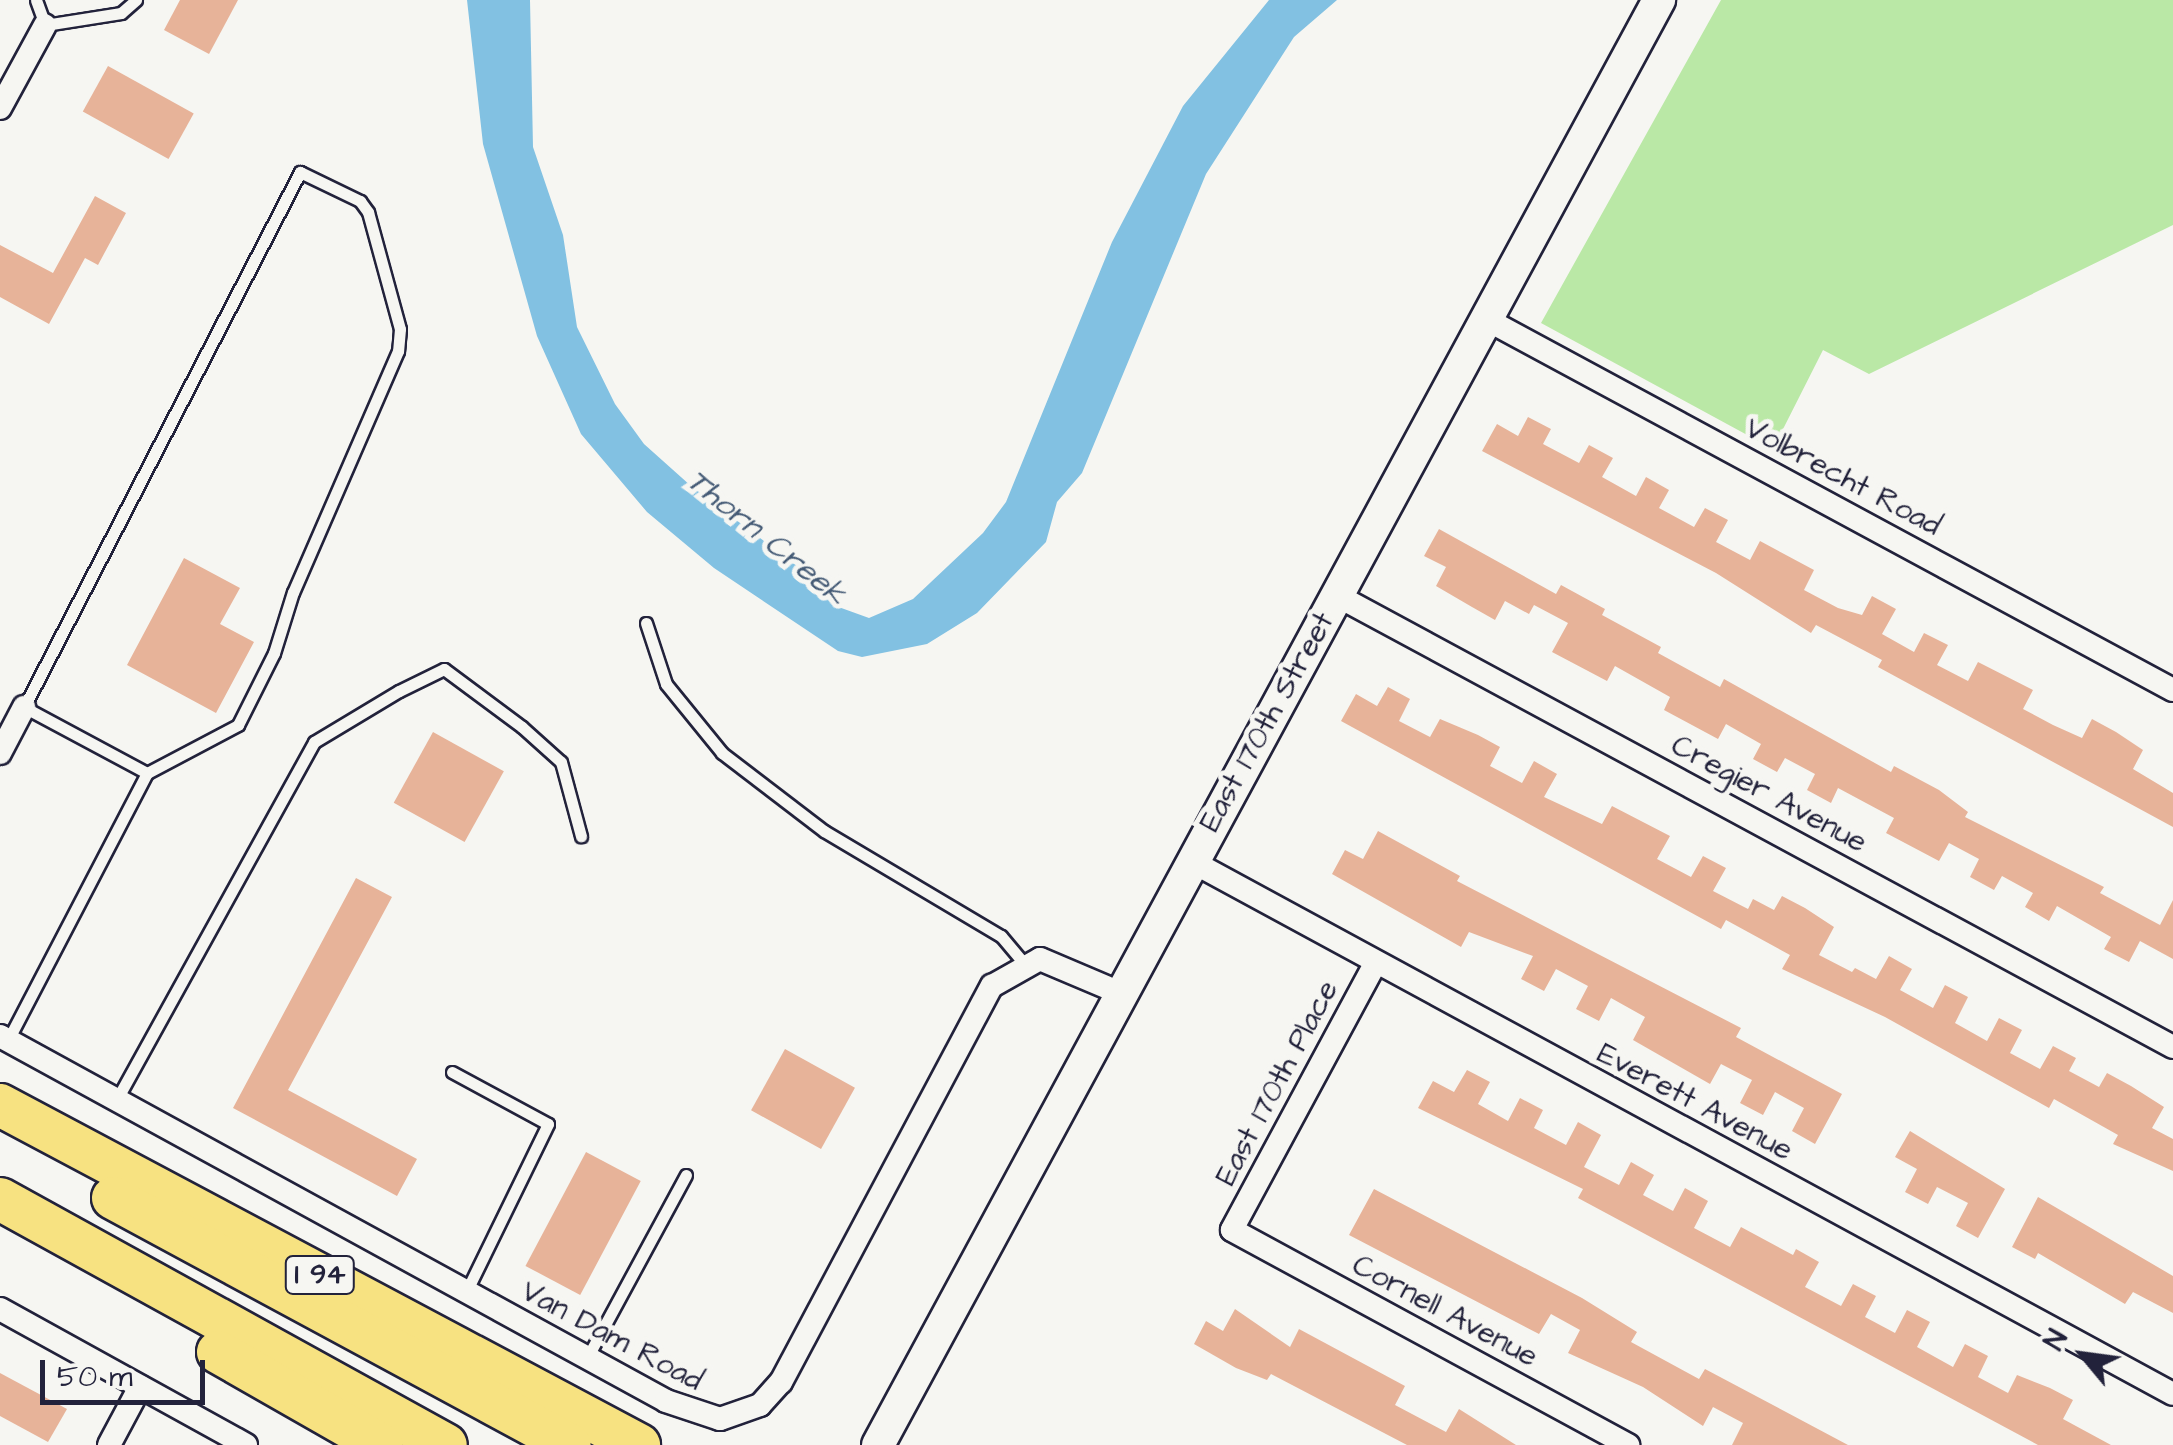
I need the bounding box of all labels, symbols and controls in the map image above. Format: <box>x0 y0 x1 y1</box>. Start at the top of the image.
street label: Volbrecht Road <box>1739 410 1947 544</box>
water label: Thorn Creek <box>678 462 854 614</box>
street label: East 170th Street <box>1192 606 1342 838</box>
street label: Cregier Avenue <box>1665 727 1873 861</box>
street label: East 170th Place <box>1208 974 1346 1192</box>
street label: Everett Avenue <box>1591 1035 1799 1169</box>
street label: Cornell Avenue <box>1346 1247 1544 1375</box>
road number: I 94 <box>282 1252 358 1298</box>
street label: Van Dam Road <box>515 1273 709 1399</box>
north arrow <box>2033 1305 2133 1405</box>
text: N <box>2035 1323 2078 1357</box>
scale bar <box>45 1340 210 1402</box>
text: 50 m <box>57 1356 133 1398</box>

